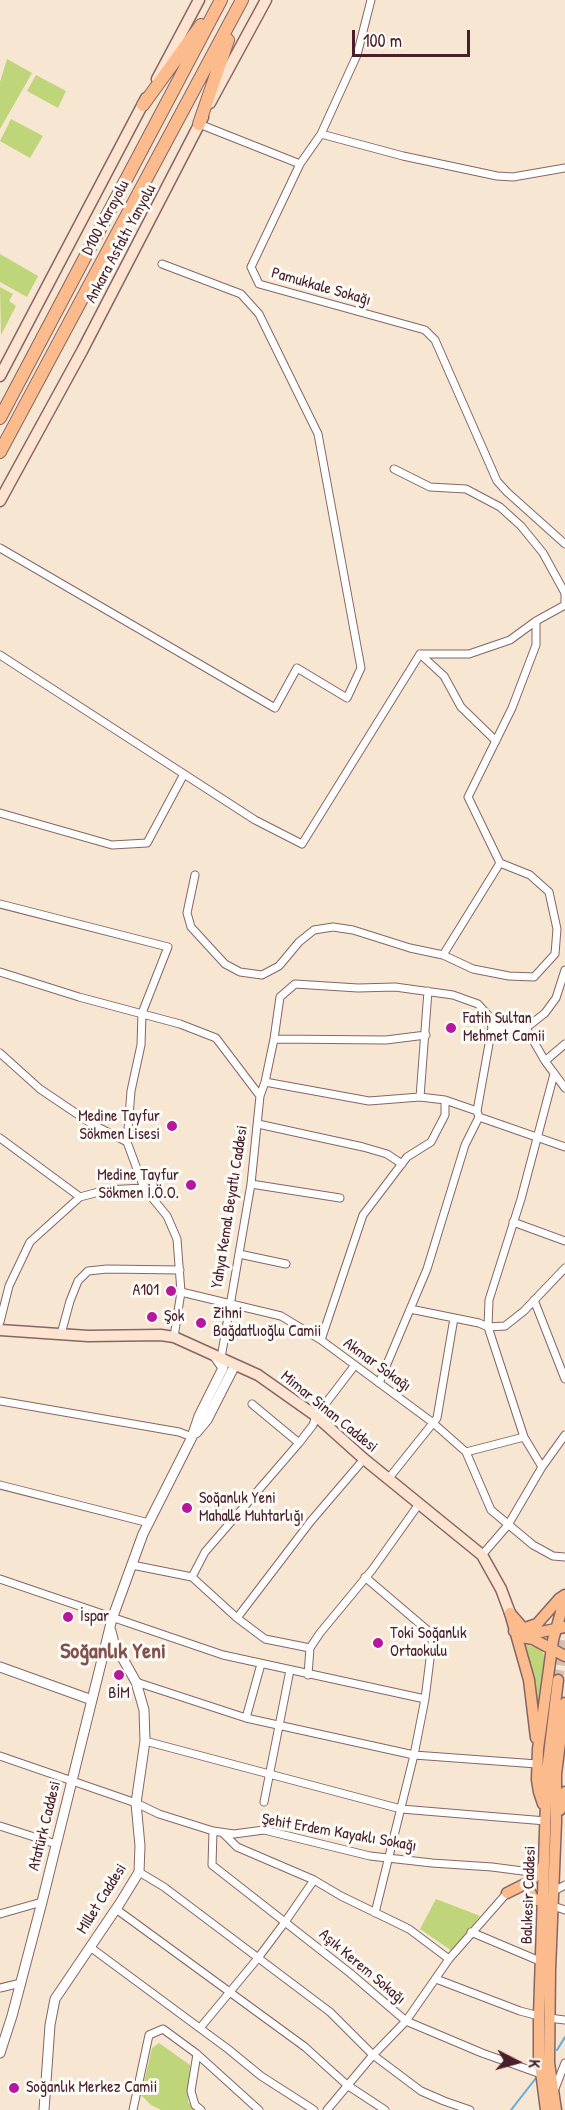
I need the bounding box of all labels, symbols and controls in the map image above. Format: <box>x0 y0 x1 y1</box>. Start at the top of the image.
scale bar <box>355 18 474 56</box>
text: 100 m <box>363 28 402 53</box>
street label: D100 Karayolu <box>78 177 134 259</box>
street label: Ankara Asfaltı Yanyolu <box>82 181 160 307</box>
street label: Pamukkale Sokağı <box>269 264 373 310</box>
place label: Fatih Sultan Mehmet Camii <box>463 1009 545 1047</box>
marker: Fatih Sultan Mehmet Camii <box>444 1021 458 1035</box>
place label: Medine Tayfur Sökmen Lisesi <box>78 1107 160 1145</box>
marker: Medine Tayfur Sökmen Lisesi <box>165 1119 179 1133</box>
street label: Yahya Kemal Beyatlı Caddesi <box>208 1124 252 1290</box>
place label: Medine Tayfur Sökmen İ.Ö.O. <box>97 1166 179 1204</box>
marker: Medine Tayfur Sökmen İ.Ö.O. <box>184 1178 198 1192</box>
place label: A101 <box>132 1281 159 1301</box>
marker: A101 <box>164 1284 178 1298</box>
place label: Zihni Bağdatlıoğlu Camii <box>213 1304 321 1342</box>
place label: Şok <box>164 1307 184 1327</box>
marker: Şok <box>145 1310 159 1324</box>
marker: Zihni Bağdatlıoğlu Camii <box>194 1316 208 1330</box>
street label: Akmar Sokağı <box>339 1334 415 1396</box>
street label: Mimar Sinan Caddesi <box>277 1367 381 1457</box>
place label: Soğanlık Yeni Mahalle Muhtarlığı <box>199 1489 304 1527</box>
marker: Soğanlık Yeni Mahalle Muhtarlığı <box>180 1501 194 1515</box>
place label: İspar <box>80 1607 109 1627</box>
marker: İspar <box>61 1610 75 1624</box>
place label: Toki Soğanlık Ortaokulu <box>390 1624 467 1662</box>
marker: Toki Soğanlık Ortaokulu <box>371 1636 385 1650</box>
district label: Soğanlık Yeni <box>60 1639 166 1665</box>
marker: BİM <box>112 1668 126 1682</box>
place label: BİM <box>108 1684 130 1704</box>
street label: Atatürk Caddesi <box>25 1779 65 1873</box>
street label: Şehit Erdem Kayaklı Sokağı <box>260 1810 418 1856</box>
street label: Balıkesir Caddesi <box>518 1845 540 1945</box>
street label: Millet Caddesi <box>73 1860 131 1938</box>
street label: Aşık Kerem Sokağı <box>315 1925 409 2009</box>
north arrow <box>487 2032 547 2092</box>
text: K <box>524 2059 546 2069</box>
place label: Soğanlık Merkez Camii <box>26 2078 157 2098</box>
marker: Soğanlık Merkez Camii <box>7 2081 21 2095</box>

